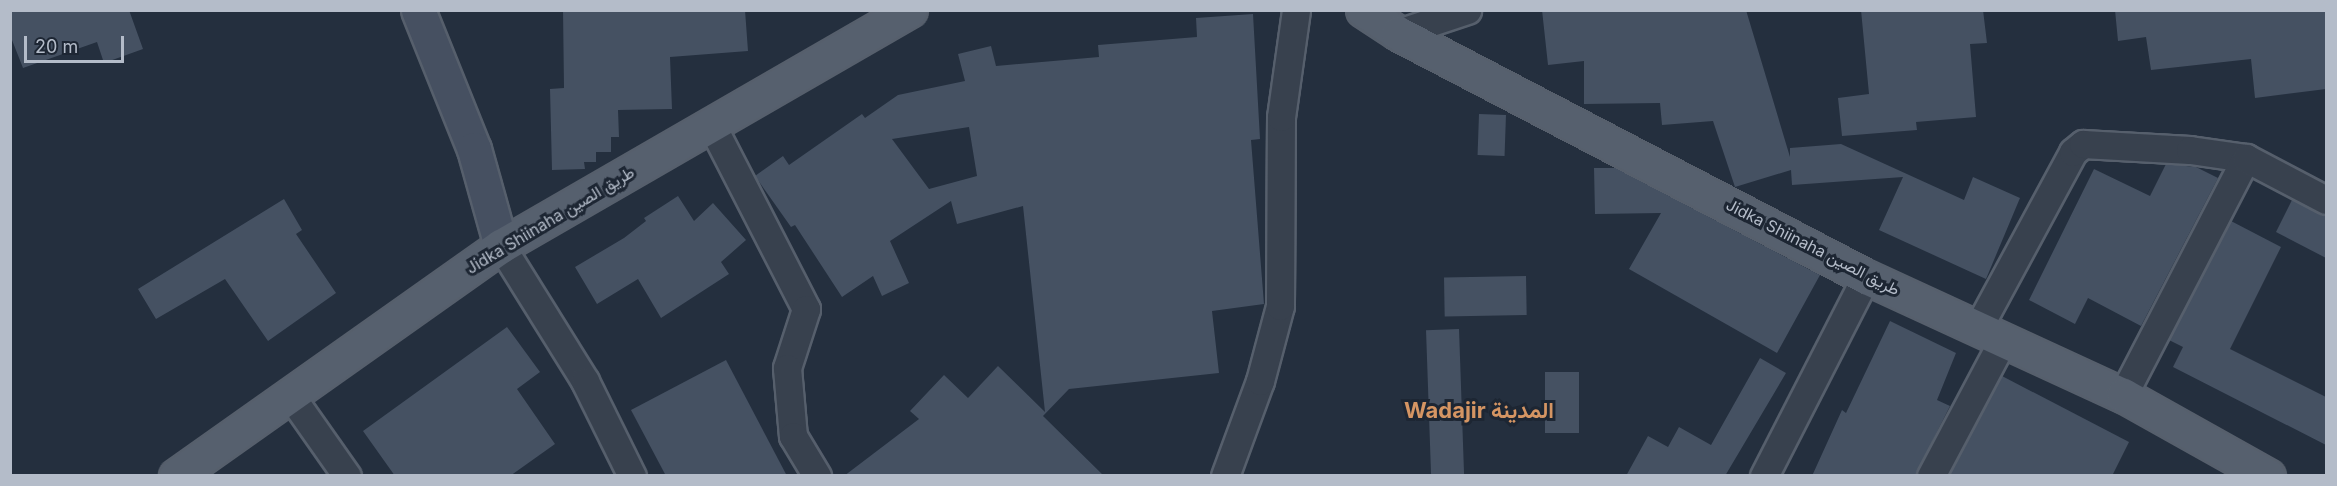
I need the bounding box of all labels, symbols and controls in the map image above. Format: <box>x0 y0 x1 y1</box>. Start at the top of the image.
scale bar <box>27 24 128 62</box>
text: 20 m <box>35 36 78 57</box>
street label: Jidka Shiinaha طريق الصين <box>463 162 637 278</box>
street label: Jidka Shiinaha طريق الصين <box>1723 195 1903 299</box>
district label: Wadajir المدينة <box>1404 398 1554 424</box>

